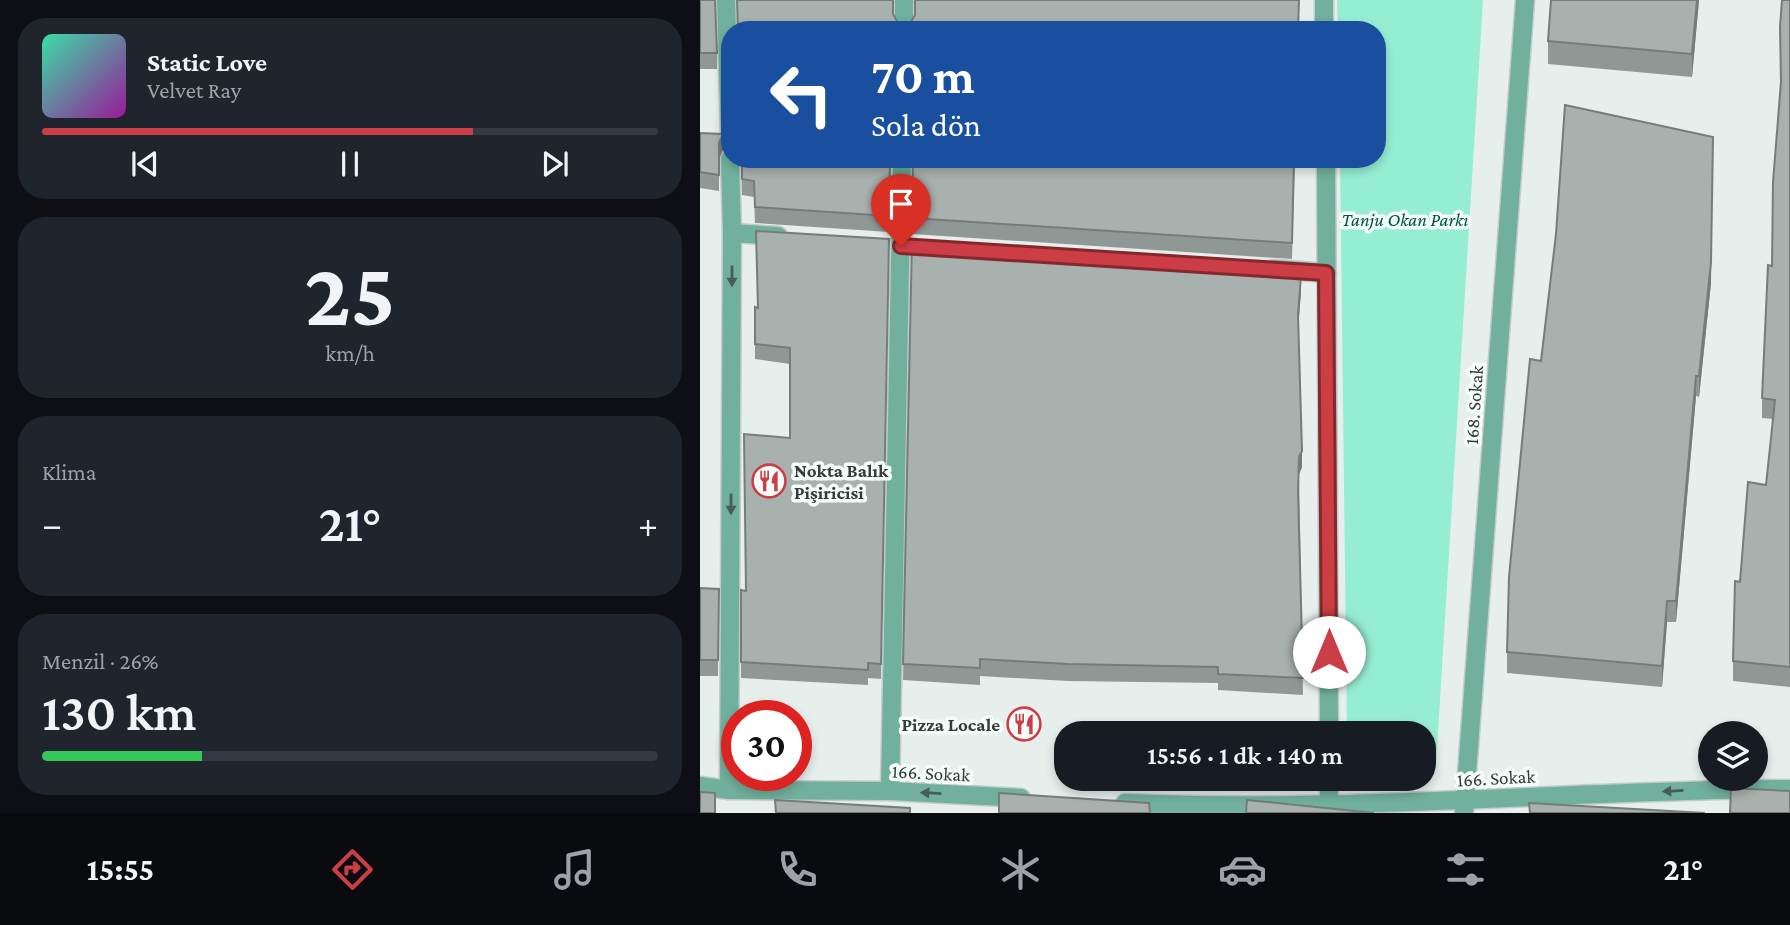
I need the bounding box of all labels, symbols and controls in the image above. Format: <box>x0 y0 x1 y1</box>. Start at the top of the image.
text: Static Love <box>147 48 267 77</box>
icon: left <box>756 49 847 140</box>
text: 70 m <box>871 49 975 104</box>
text: Velvet Ray <box>147 77 241 103</box>
text: Sola dön <box>871 107 981 143</box>
icon: previous <box>126 145 164 183</box>
icon: pause <box>331 145 369 183</box>
icon: next <box>536 145 574 183</box>
pin <box>871 174 931 246</box>
icon: arrive <box>882 185 920 223</box>
park label: Tanju Okan Parkı <box>1342 209 1468 231</box>
text: 25 <box>305 243 396 345</box>
one-way arrow <box>726 266 738 288</box>
text: km/h <box>325 340 375 366</box>
street label: 168. Sokak <box>1461 364 1487 445</box>
text: Klima <box>42 459 96 485</box>
place label: Nokta Balık Pişiricisi <box>794 460 889 503</box>
restaurant icon: Nokta Balık Pişiricisi <box>750 462 788 500</box>
one-way arrow <box>725 493 737 515</box>
text: 21° <box>319 494 381 552</box>
text: − <box>42 503 62 545</box>
text: + <box>638 503 658 545</box>
position arrow <box>1292 615 1366 689</box>
text: Menzil · 26% <box>42 648 159 674</box>
text: 130 km <box>42 683 197 741</box>
speed limit sign: 30 <box>721 700 812 791</box>
restaurant icon: Pizza Locale <box>1005 705 1043 743</box>
place label: Pizza Locale <box>901 714 1000 735</box>
map controls <box>1698 721 1768 791</box>
button: layers <box>1698 721 1768 791</box>
text: 15:56 · 1 dk · 140 m <box>1147 741 1343 770</box>
street label: 166. Sokak <box>891 760 972 786</box>
street label: 166. Sokak <box>1456 765 1537 791</box>
one-way arrow <box>1662 785 1684 796</box>
one-way arrow <box>920 788 942 799</box>
icon: directions <box>328 845 377 894</box>
icon: music <box>550 845 599 894</box>
icon: phone <box>773 845 822 894</box>
icon: climate <box>996 845 1045 894</box>
icon: car <box>1218 845 1267 894</box>
icon: filters <box>1441 845 1490 894</box>
text: 15:55 <box>87 851 154 887</box>
text: 21° <box>1663 851 1703 887</box>

